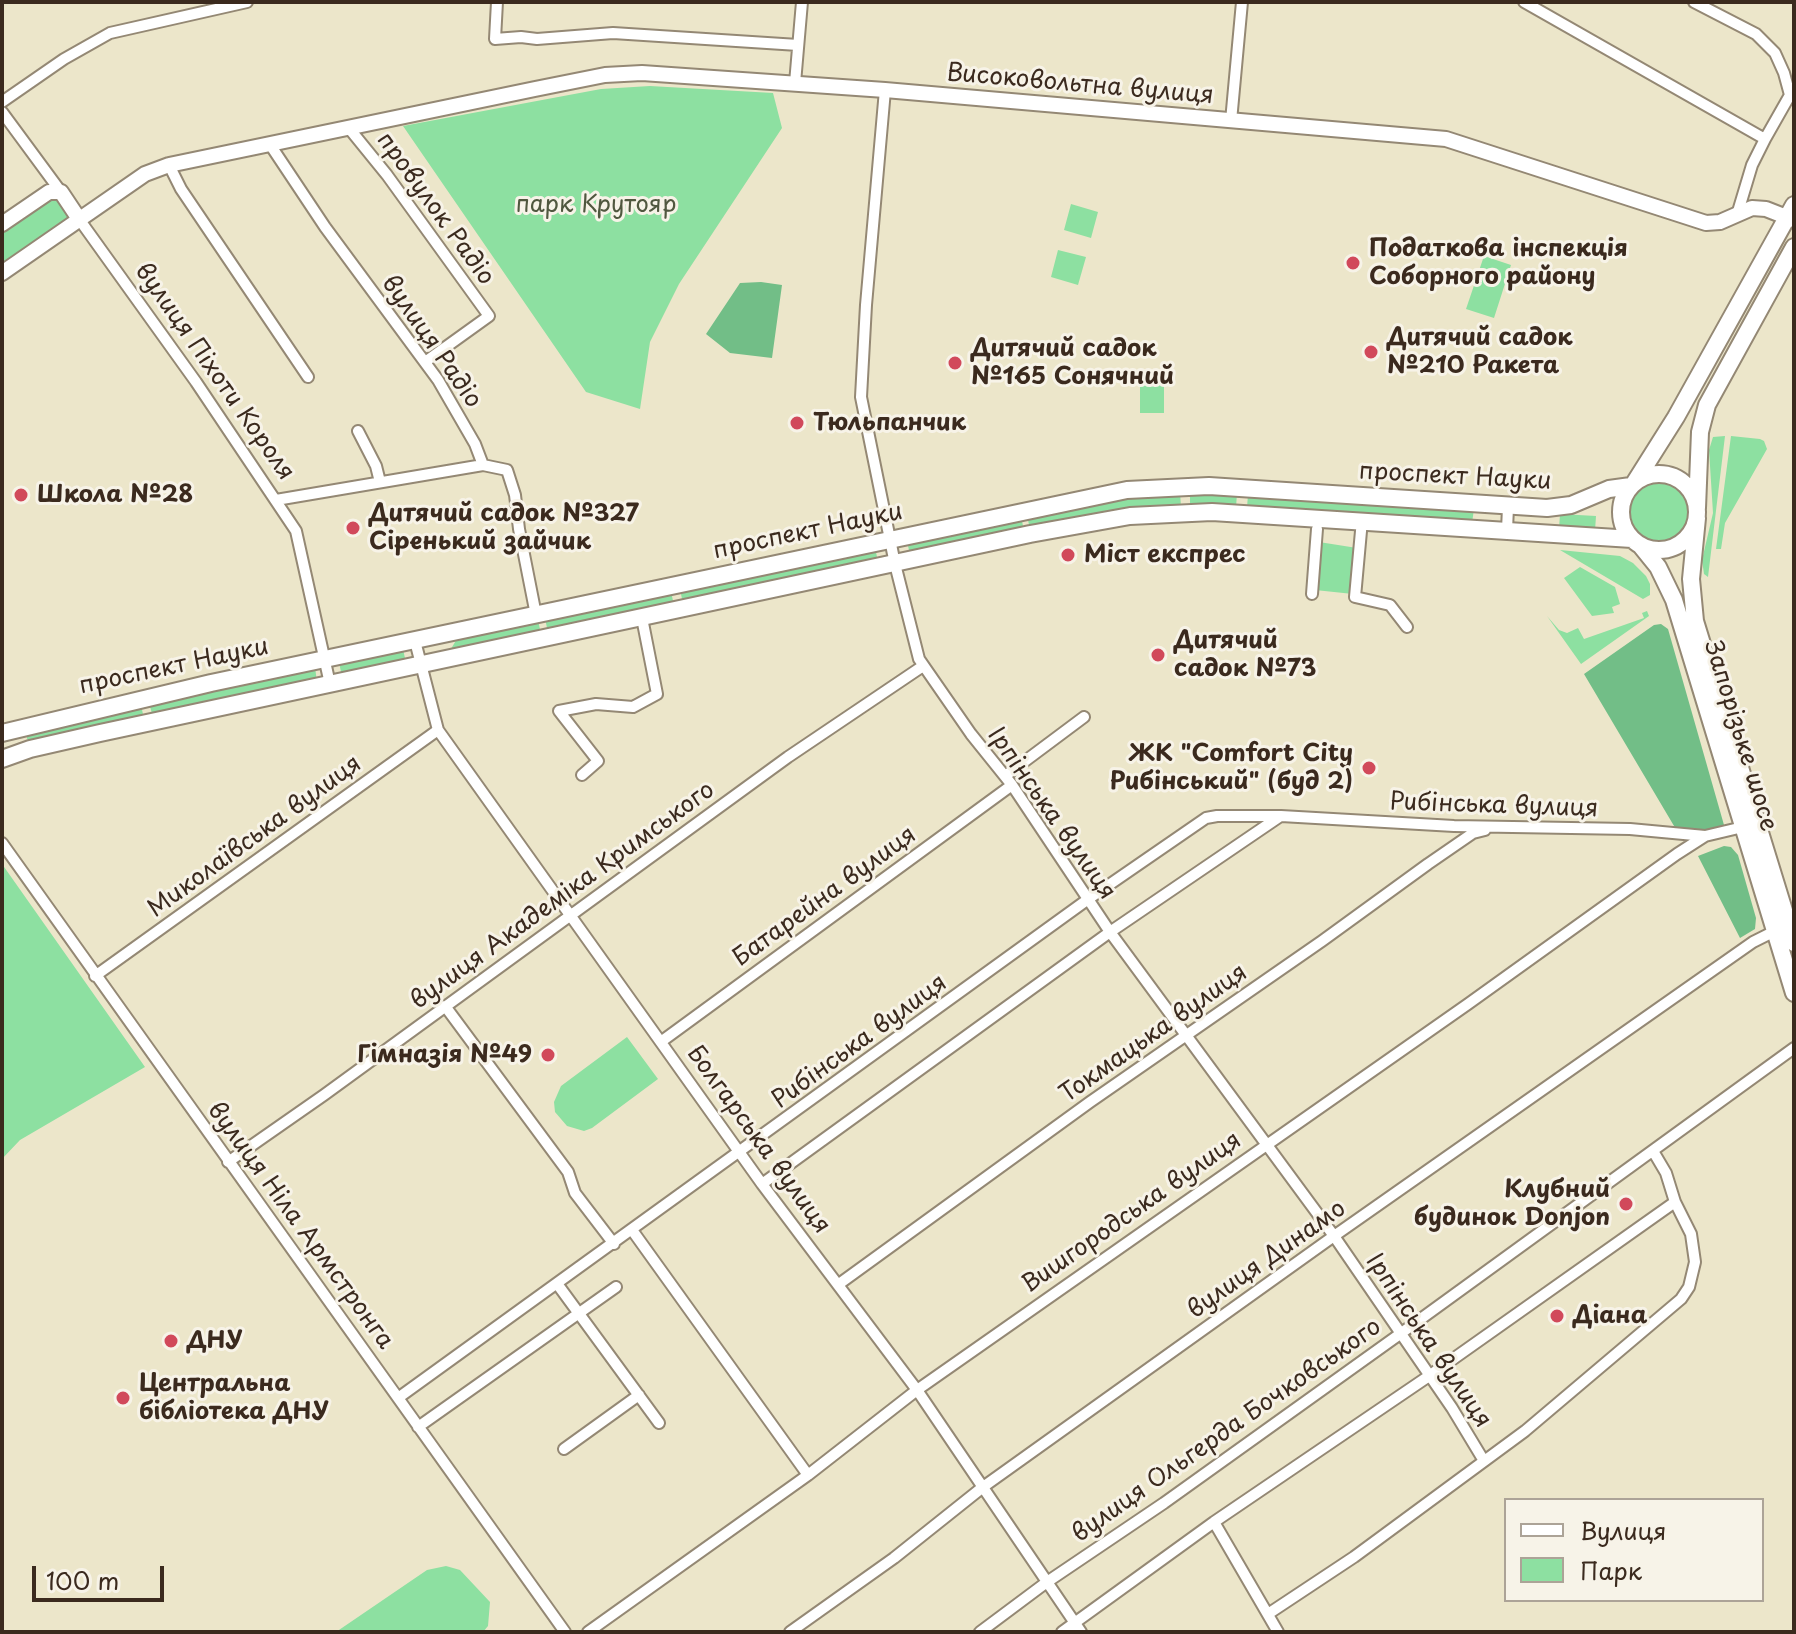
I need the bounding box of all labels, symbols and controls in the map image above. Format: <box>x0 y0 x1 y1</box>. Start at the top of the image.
street label: Високовольтна вулиця <box>945 59 1215 111</box>
street label: провулок Радіо <box>370 127 500 291</box>
park label: парк Крутояр <box>515 191 677 219</box>
place label: Податкова інспекція Соборного району <box>1369 235 1628 291</box>
marker: Податкова інспекція Соборного району <box>1344 254 1362 272</box>
street label: вулиця Піхоти Короля <box>128 258 300 486</box>
street label: вулиця Радіо <box>375 270 487 414</box>
place label: Дитячий садок №210 Ракета <box>1387 324 1572 380</box>
place label: Дитячий садок №165 Сонячний <box>971 335 1174 391</box>
marker: Дитячий садок №210 Ракета <box>1362 343 1380 361</box>
marker: Дитячий садок №165 Сонячний <box>946 354 964 372</box>
place label: Тюльпанчик <box>813 409 966 437</box>
marker: Тюльпанчик <box>788 414 806 432</box>
street label: проспект Науки <box>1358 458 1552 496</box>
place label: Школа №28 <box>37 481 193 509</box>
marker: Школа №28 <box>12 486 30 504</box>
street label: проспект Науки <box>711 498 905 566</box>
place label: Дитячий садок №327 Сіренький зайчик <box>369 500 639 556</box>
marker: Дитячий садок №327 Сіренький зайчик <box>344 519 362 537</box>
place label: Міст експрес <box>1084 541 1246 569</box>
marker: Міст експрес <box>1059 546 1077 564</box>
place label: Дитячий садок №73 <box>1174 627 1316 683</box>
street label: проспект Науки <box>77 633 271 701</box>
street label: Запорізьке шосе <box>1697 637 1783 835</box>
marker: Дитячий садок №73 <box>1149 646 1167 664</box>
street label: Ірпінська вулиця <box>981 722 1121 906</box>
place label: ЖК "Comfort City Рибінський" (буд 2) <box>1110 740 1353 796</box>
street label: Миколаївська вулиця <box>143 750 367 924</box>
marker: ЖК "Comfort City Рибінський" (буд 2) <box>1360 759 1378 777</box>
street label: вулиця Академіка Кримського <box>405 776 721 1016</box>
street label: Рибінська вулиця <box>1389 788 1599 824</box>
street label: Батарейна вулиця <box>728 821 922 973</box>
street label: Токмацька вулиця <box>1055 959 1253 1109</box>
street label: Рибінська вулиця <box>767 969 953 1115</box>
street label: Болгарська вулиця <box>680 1040 836 1240</box>
place label: Гімназія №49 <box>357 1041 532 1069</box>
marker: Гімназія №49 <box>539 1046 557 1064</box>
street label: вулиця Ніла Армстронга <box>201 1097 399 1355</box>
street label: Вишгородська вулиця <box>1017 1126 1247 1300</box>
place label: Клубний будинок Donjon <box>1414 1176 1610 1232</box>
street label: вулиця Динамо <box>1182 1195 1352 1325</box>
marker: Клубний будинок Donjon <box>1617 1195 1635 1213</box>
street label: Ірпінська вулиця <box>1359 1248 1497 1434</box>
place label: Діана <box>1573 1302 1647 1330</box>
marker: Діана <box>1548 1307 1566 1325</box>
street label: вулиця Ольгерда Бочковського <box>1067 1313 1387 1549</box>
place label: ДНУ <box>187 1327 243 1355</box>
marker: ДНУ <box>162 1332 180 1350</box>
place label: Центральна бібліотека ДНУ <box>139 1370 329 1426</box>
marker: Центральна бібліотека ДНУ <box>114 1389 132 1407</box>
legend <box>1504 1498 1764 1602</box>
text: Вулиця <box>1580 1512 1666 1548</box>
scale bar <box>36 1550 168 1600</box>
text: Парк <box>1580 1552 1642 1588</box>
text: 100 m <box>46 1562 119 1598</box>

